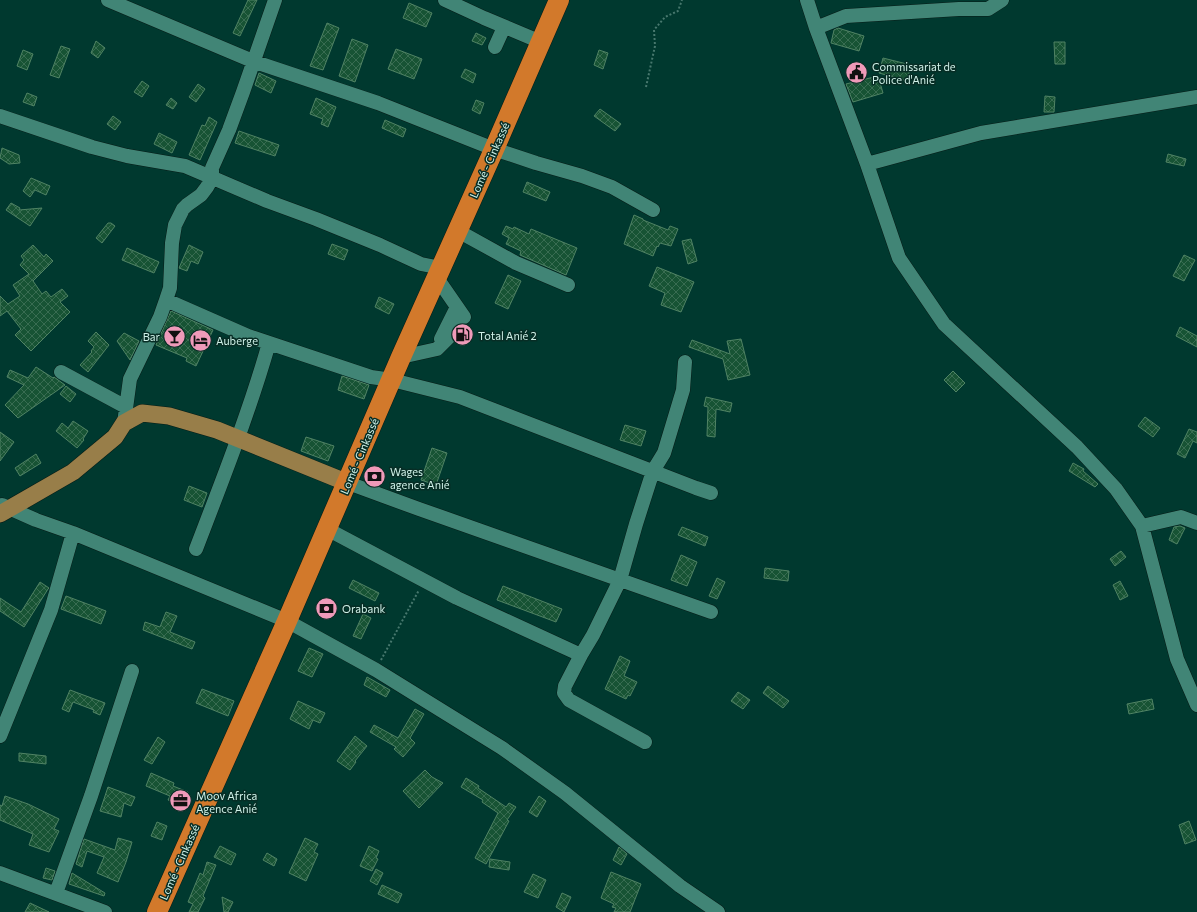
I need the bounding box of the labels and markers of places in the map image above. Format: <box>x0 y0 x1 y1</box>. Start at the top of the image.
public building icon: Commissariat de Police d'Anié <box>843 59 869 85</box>
place label: Commissariat de Police d'Anié <box>872 60 956 86</box>
fuel station icon: Total Anié 2 <box>449 322 475 348</box>
bar icon: Bar <box>162 323 188 349</box>
hotel icon: Auberge <box>188 327 214 353</box>
place label: Total Anié 2 <box>478 329 537 342</box>
place label: Bar <box>143 330 161 343</box>
place label: Auberge <box>216 334 258 347</box>
bank icon: Wages agence Anié <box>362 464 388 490</box>
place label: Wages agence Anié <box>390 465 450 491</box>
bank icon: Orabank <box>314 595 340 621</box>
place label: Orabank <box>342 602 386 615</box>
office icon: Moov Africa Agence Anié <box>167 788 193 814</box>
place label: Moov Africa Agence Anié <box>196 789 257 815</box>

